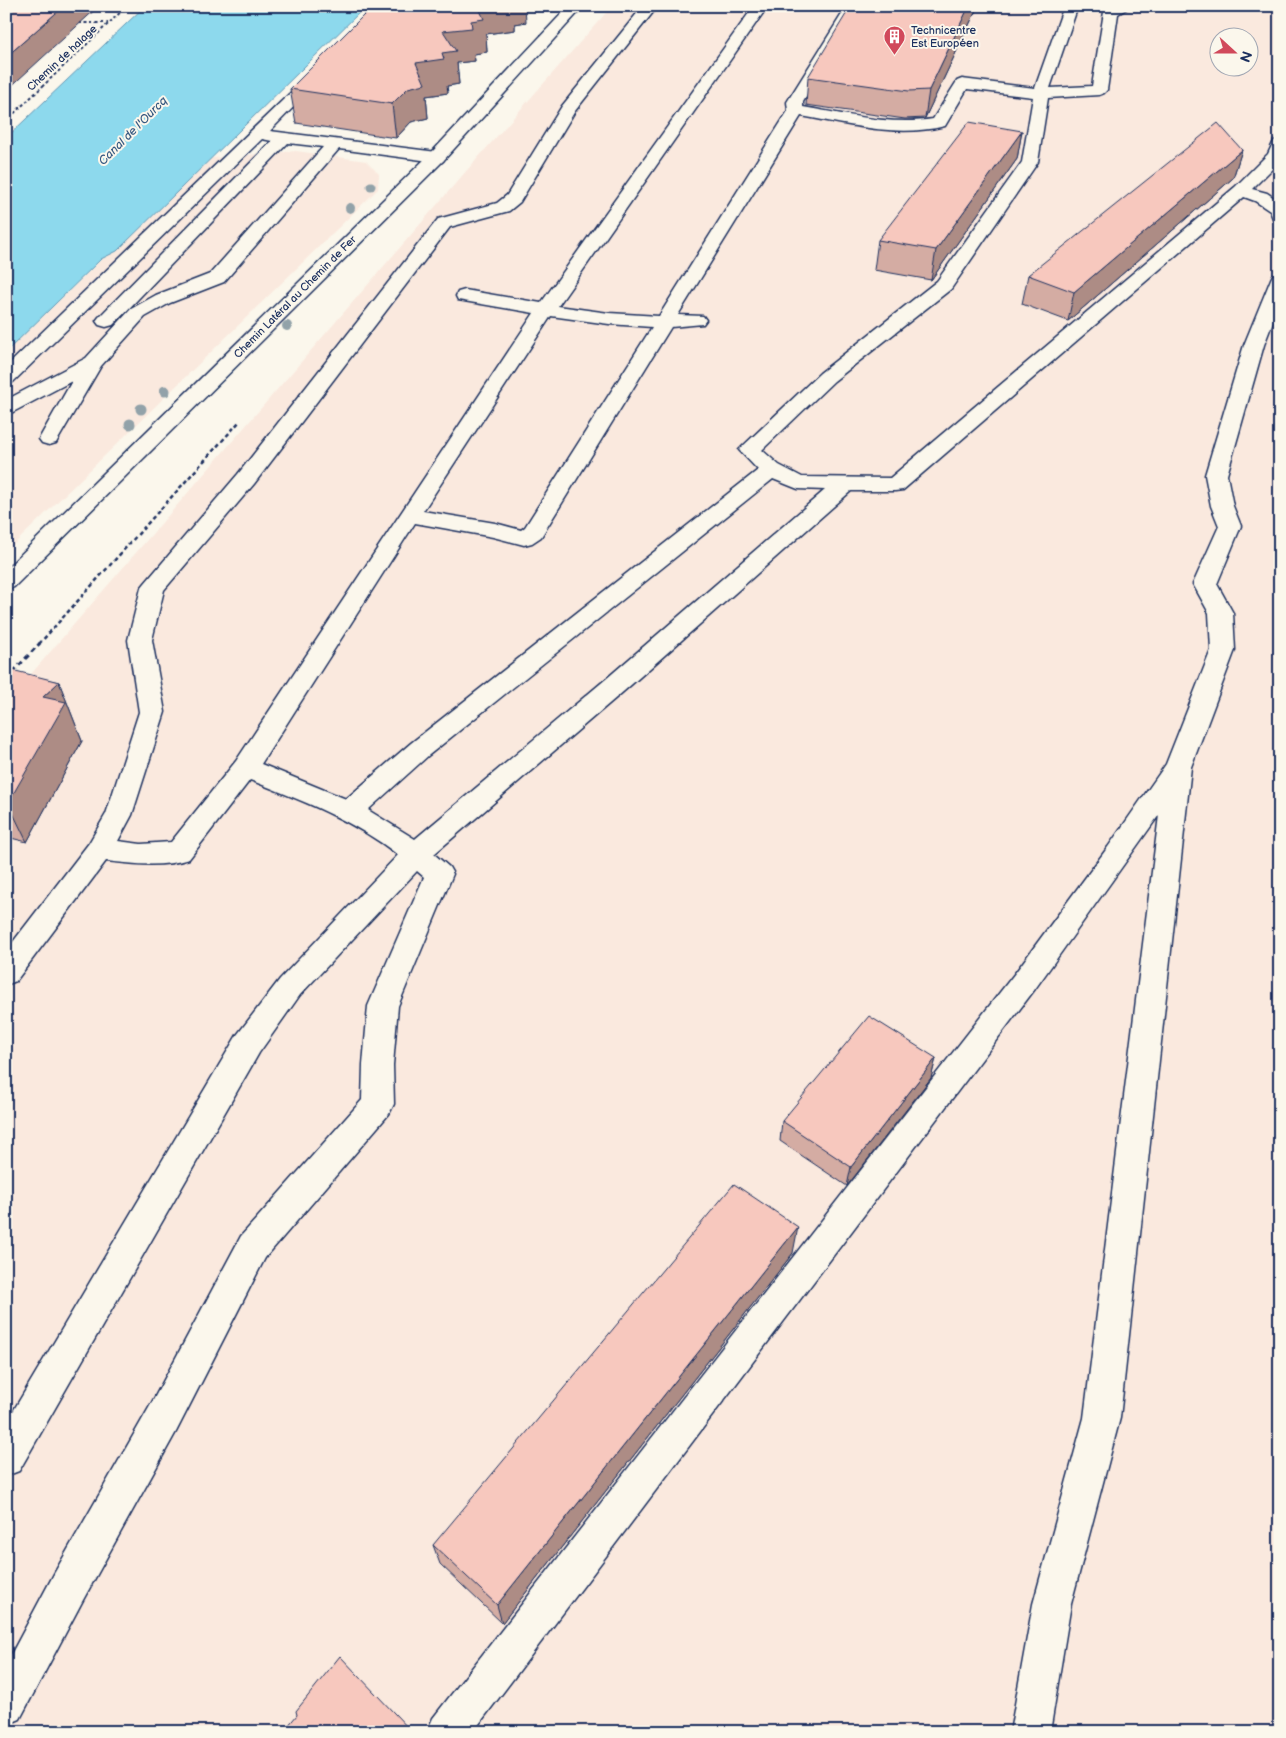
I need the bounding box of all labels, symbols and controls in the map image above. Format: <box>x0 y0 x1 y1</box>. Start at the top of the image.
street label: Chemin de halage <box>24 22 100 94</box>
building icon: Technicentre Est Européen <box>883 24 907 55</box>
place label: Technicentre Est Européen <box>911 24 979 50</box>
north arrow <box>1208 28 1258 78</box>
text: N <box>1236 49 1255 64</box>
water label: Canal de l'Ourcq <box>96 94 170 168</box>
street label: Chemin Latéral au Chemin de Fer <box>231 232 360 361</box>

